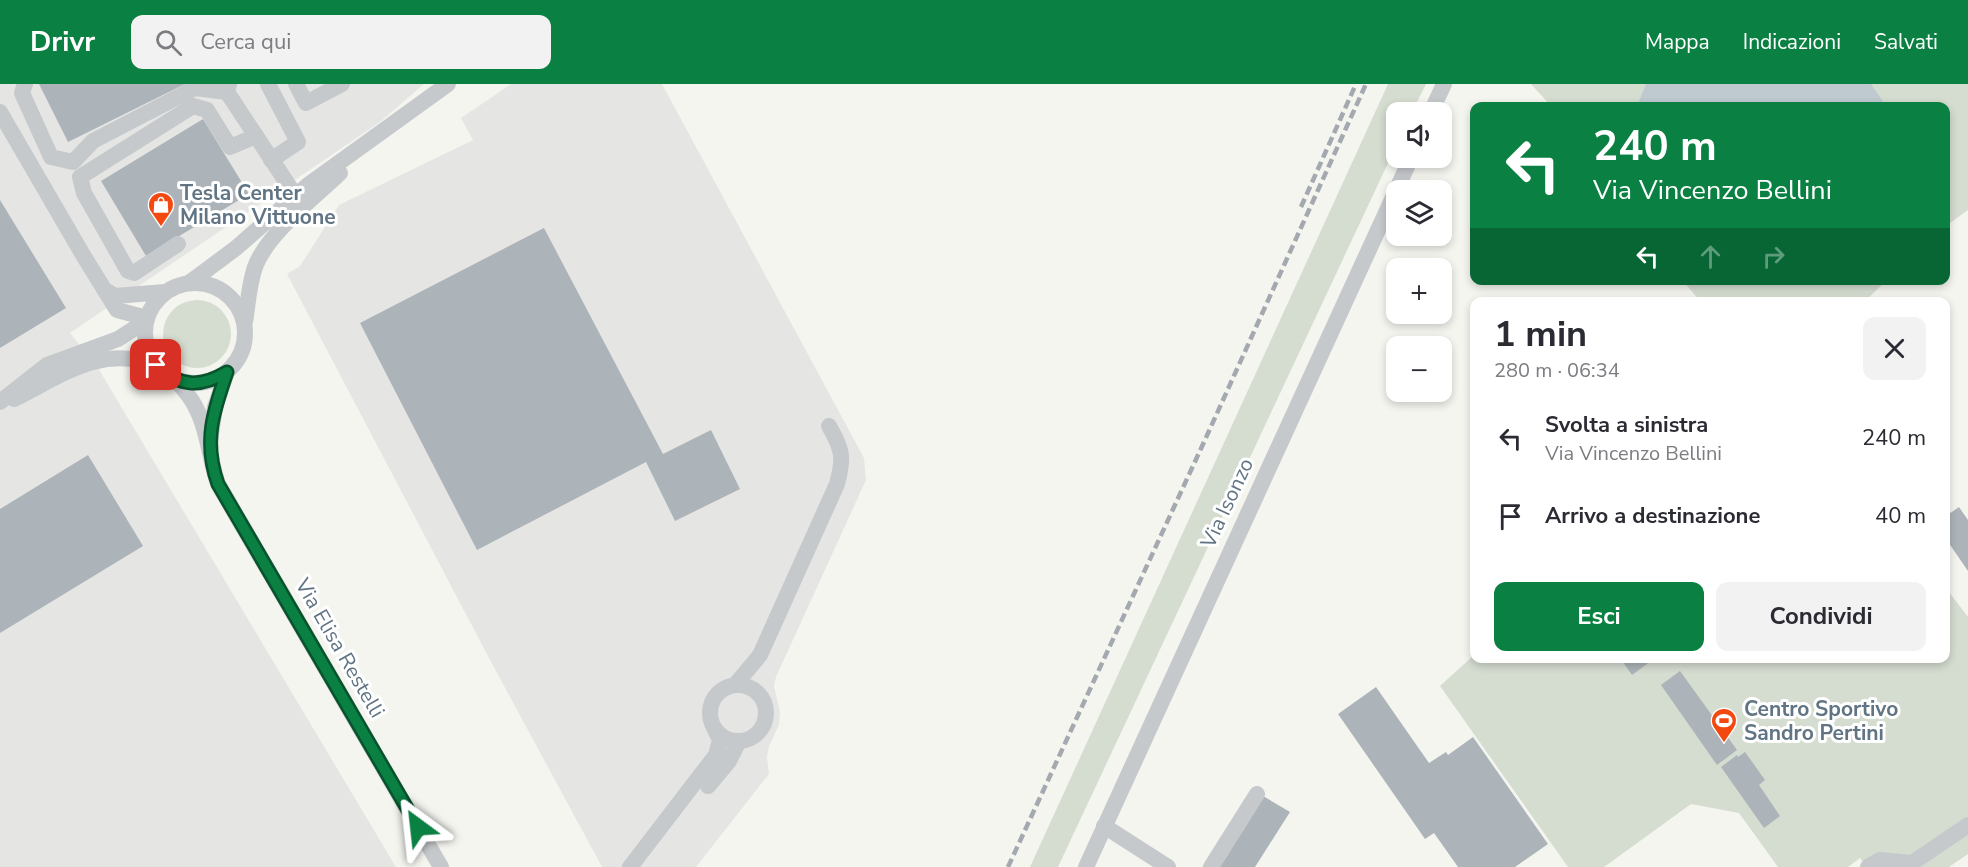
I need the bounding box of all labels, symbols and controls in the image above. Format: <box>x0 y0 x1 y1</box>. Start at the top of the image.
search box <box>131 15 551 69</box>
text: Drivr <box>30 23 95 61</box>
icon: search <box>152 26 185 59</box>
text: Cerca qui <box>200 27 291 57</box>
text: Mappa <box>1645 28 1710 56</box>
text: Indicazioni <box>1743 28 1841 56</box>
text: Salvati <box>1874 28 1938 56</box>
map controls <box>1386 102 1452 402</box>
button: sound <box>1386 102 1452 168</box>
text: 240 m <box>1593 118 1717 175</box>
icon: left <box>1494 126 1572 204</box>
text: Via Vincenzo Bellini <box>1593 172 1832 209</box>
place label: Tesla Center Milano Vittuone <box>180 179 336 231</box>
button: layers <box>1386 180 1452 246</box>
shop icon: Tesla Center Milano Vittuone <box>146 190 176 228</box>
icon: left <box>1631 240 1664 273</box>
icon: ahead <box>1694 240 1727 273</box>
icon: right <box>1757 240 1790 273</box>
button: + <box>1386 258 1452 324</box>
text: 1 min <box>1494 310 1587 359</box>
button: close <box>1863 317 1926 380</box>
button: − <box>1386 336 1452 402</box>
pin <box>130 339 181 390</box>
icon: arrive <box>139 348 172 381</box>
text: 280 m · 06:34 <box>1494 357 1620 384</box>
text: Svolta a sinistra <box>1545 410 1708 440</box>
icon: left <box>1494 422 1527 455</box>
text: 240 m <box>1862 423 1926 453</box>
text: Via Vincenzo Bellini <box>1545 440 1722 467</box>
street label: Via Isonzo <box>1194 454 1260 553</box>
icon: arrive <box>1494 500 1527 533</box>
text: Arrivo a destinazione <box>1545 501 1760 531</box>
text: 40 m <box>1875 501 1926 531</box>
street label: Via Elisa Restelli <box>288 572 391 723</box>
button: Esci <box>1494 582 1704 651</box>
button: Condividi <box>1716 582 1926 651</box>
place label: Centro Sportivo Sandro Pertini <box>1744 695 1898 747</box>
sports icon: Centro Sportivo Sandro Pertini <box>1709 706 1739 744</box>
position arrow <box>386 795 450 859</box>

